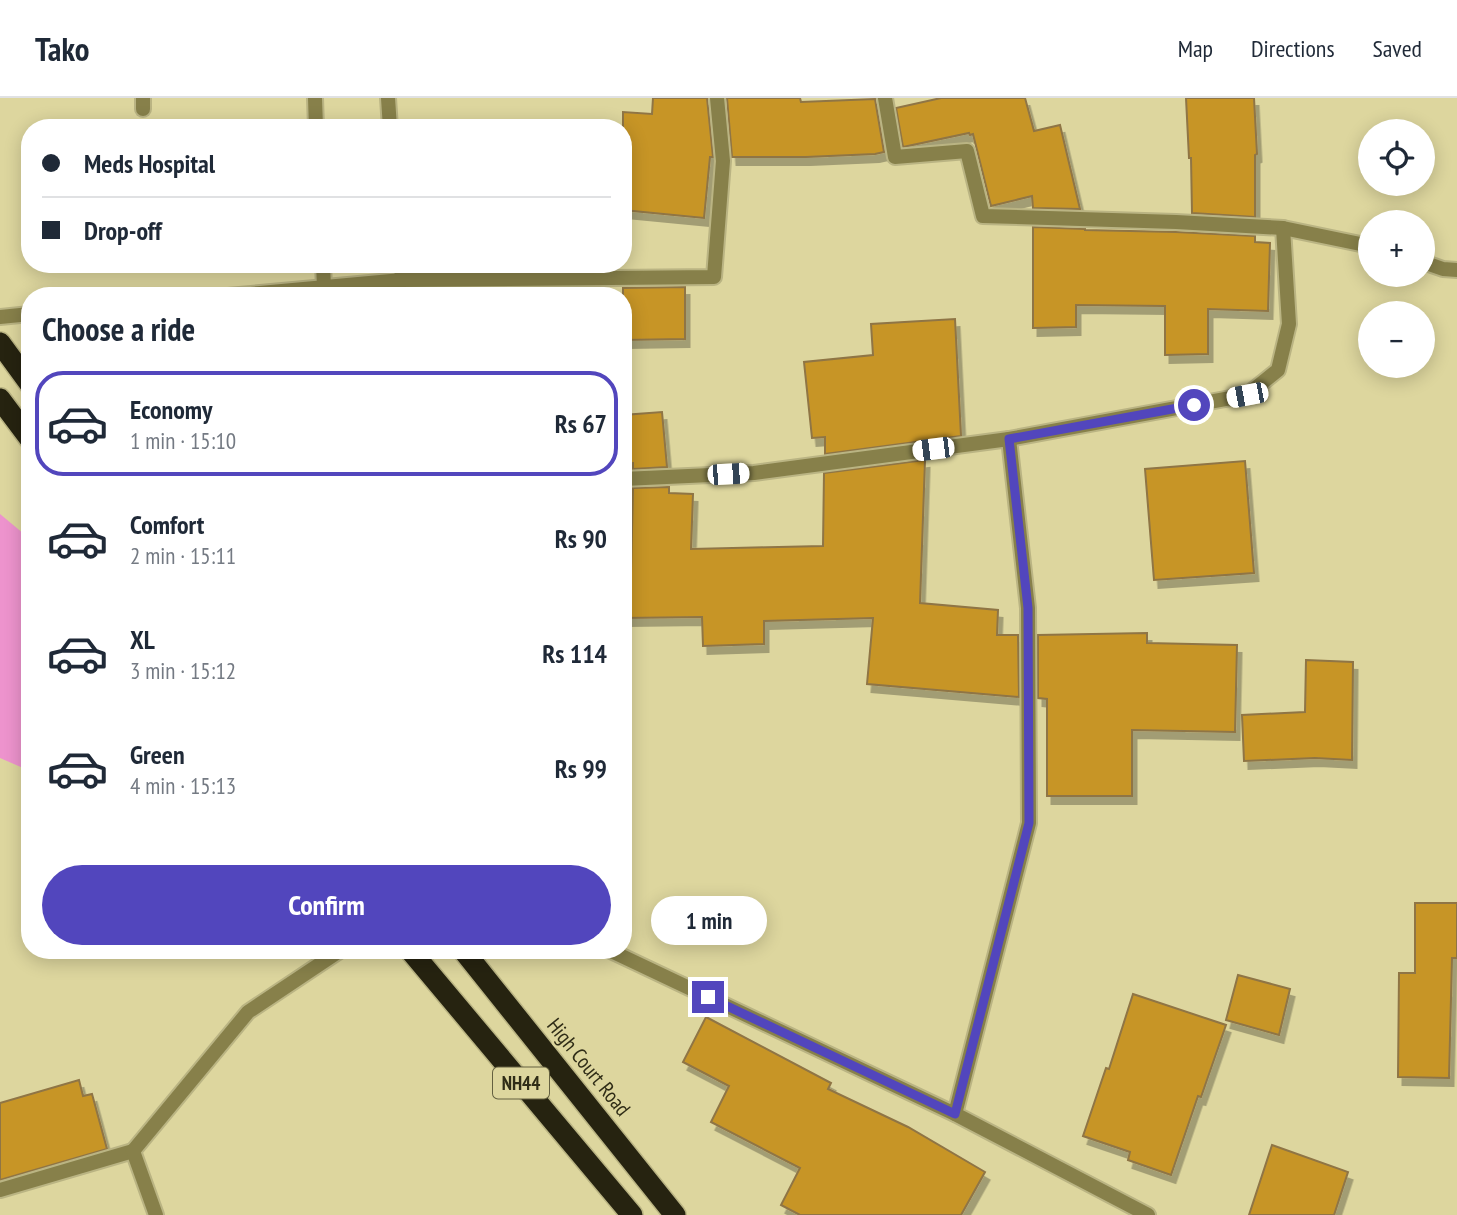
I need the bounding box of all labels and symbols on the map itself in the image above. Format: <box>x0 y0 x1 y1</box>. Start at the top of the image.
car <box>1225 381 1270 409</box>
route start <box>1178 389 1210 421</box>
car <box>911 436 956 462</box>
car <box>707 462 750 486</box>
callout: 1 min <box>650 895 766 944</box>
route end <box>692 981 724 1013</box>
street label: High Court Road <box>541 1013 637 1121</box>
road number: NH44 <box>493 1068 549 1099</box>

